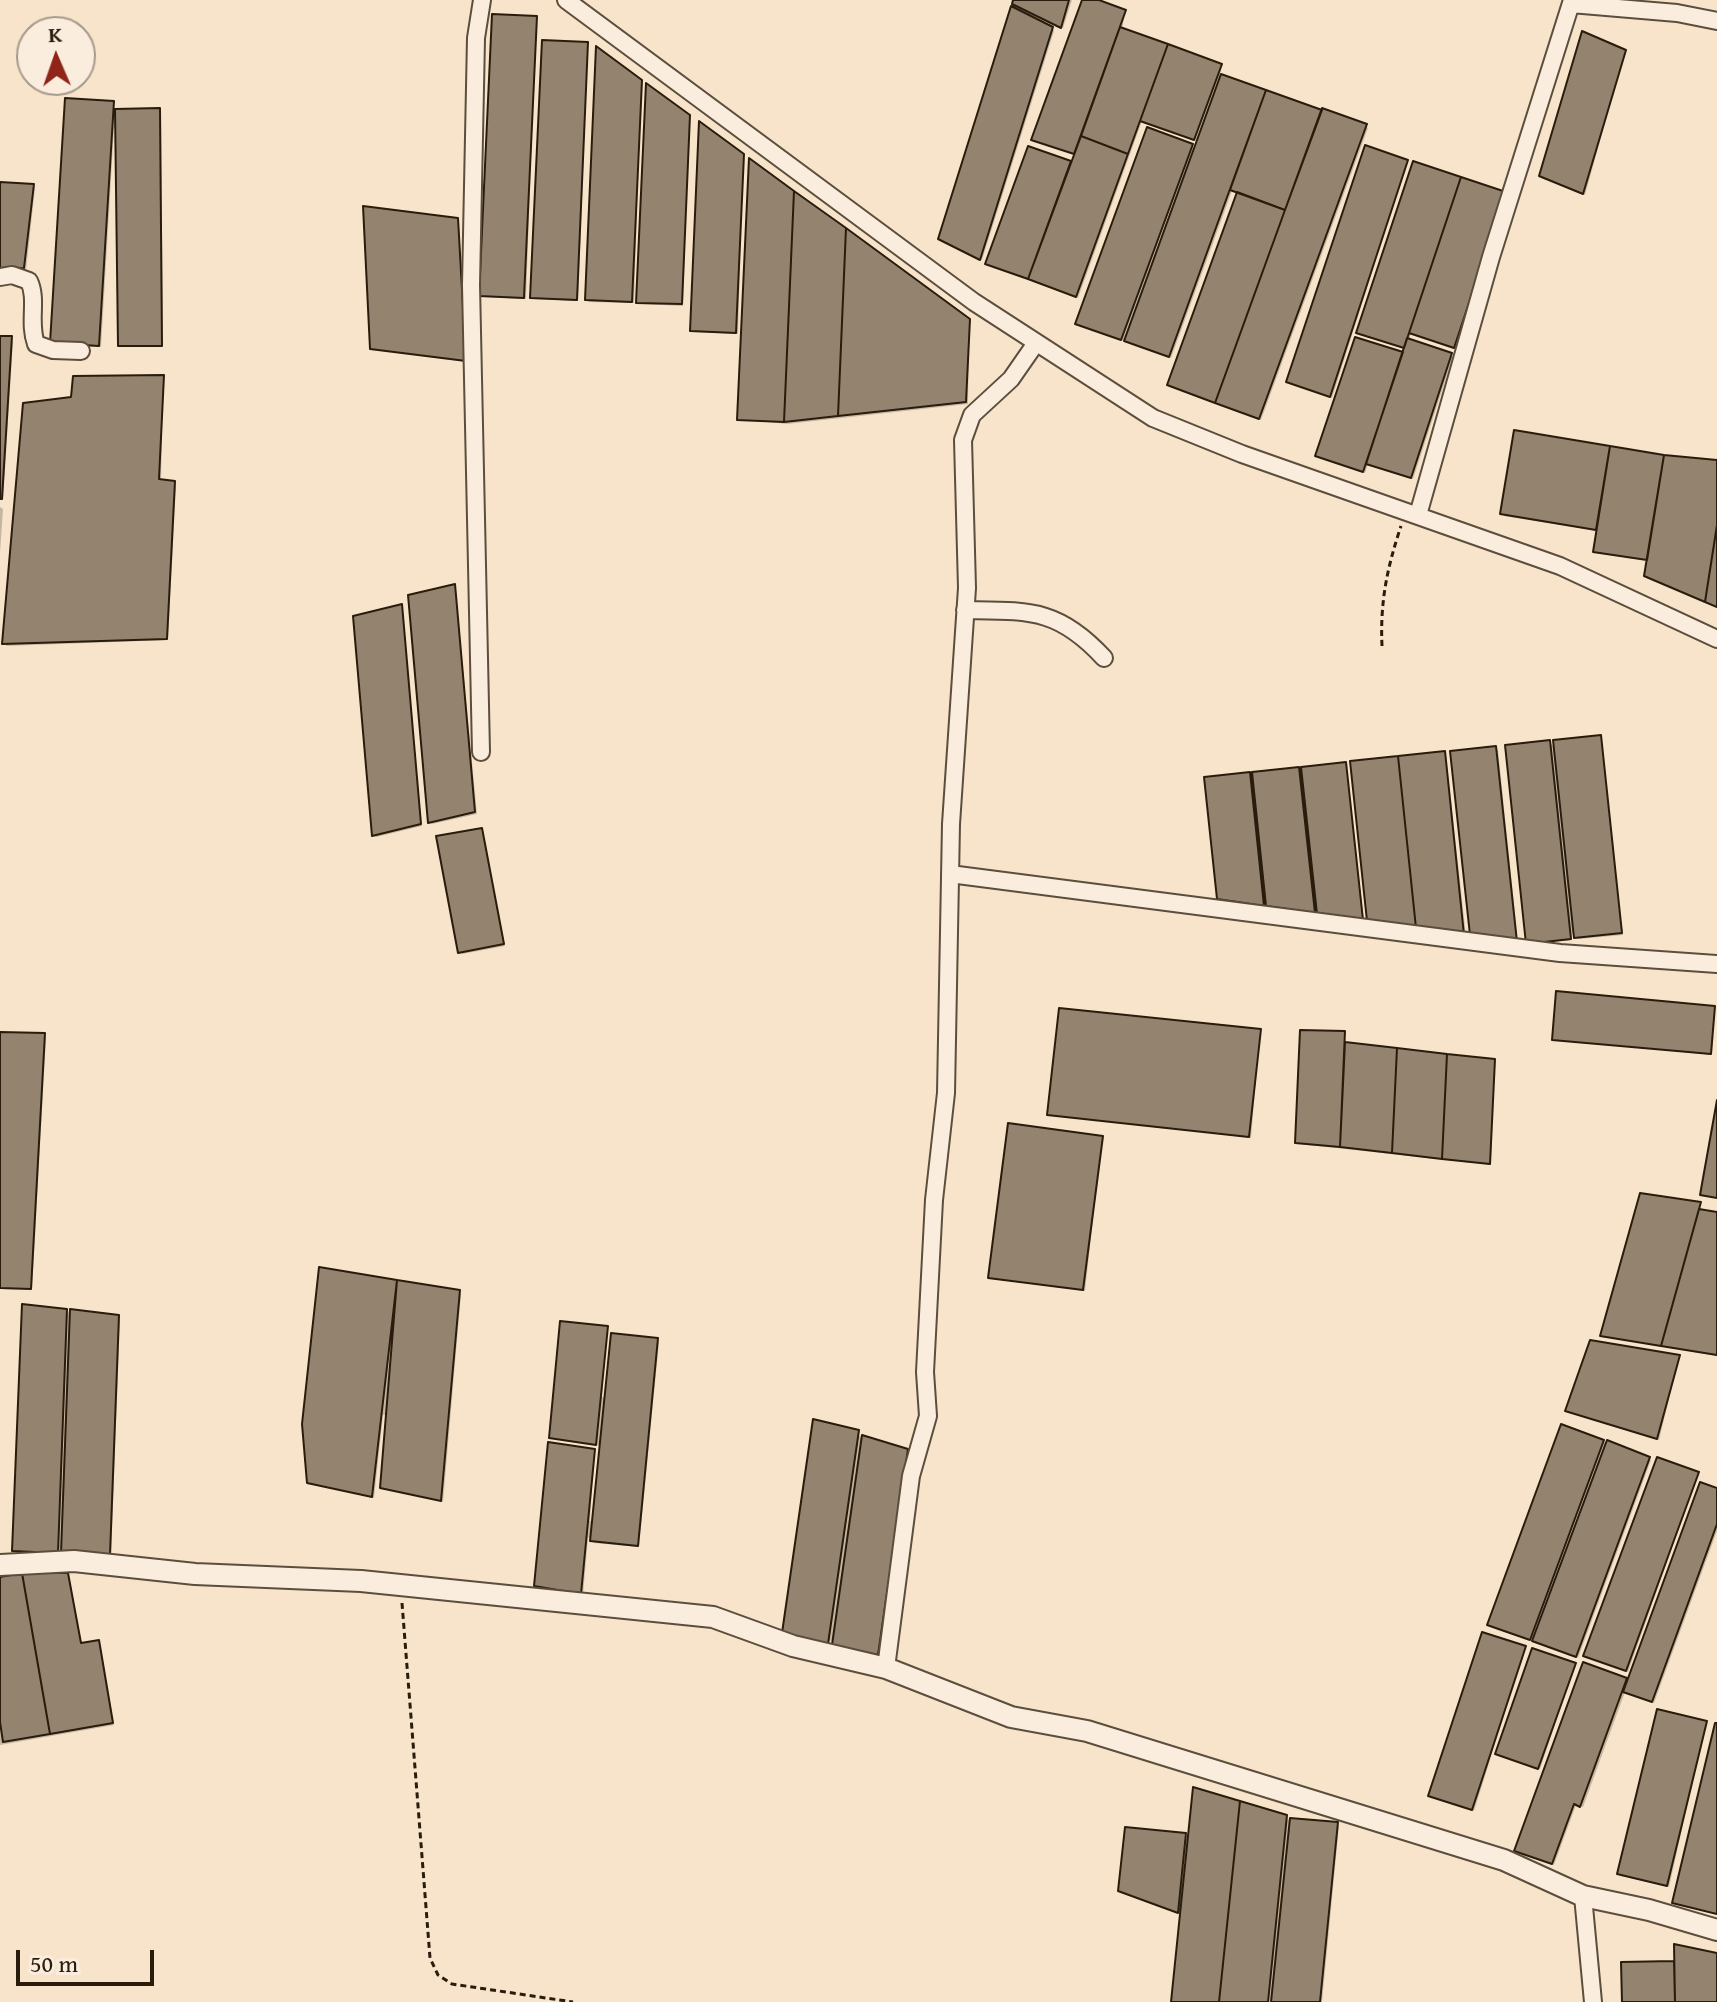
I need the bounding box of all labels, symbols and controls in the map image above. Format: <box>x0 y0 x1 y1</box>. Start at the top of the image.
north arrow <box>16 16 96 96</box>
text: K <box>48 18 63 50</box>
scale bar <box>20 1934 158 1984</box>
text: 50 m <box>30 1946 78 1981</box>

